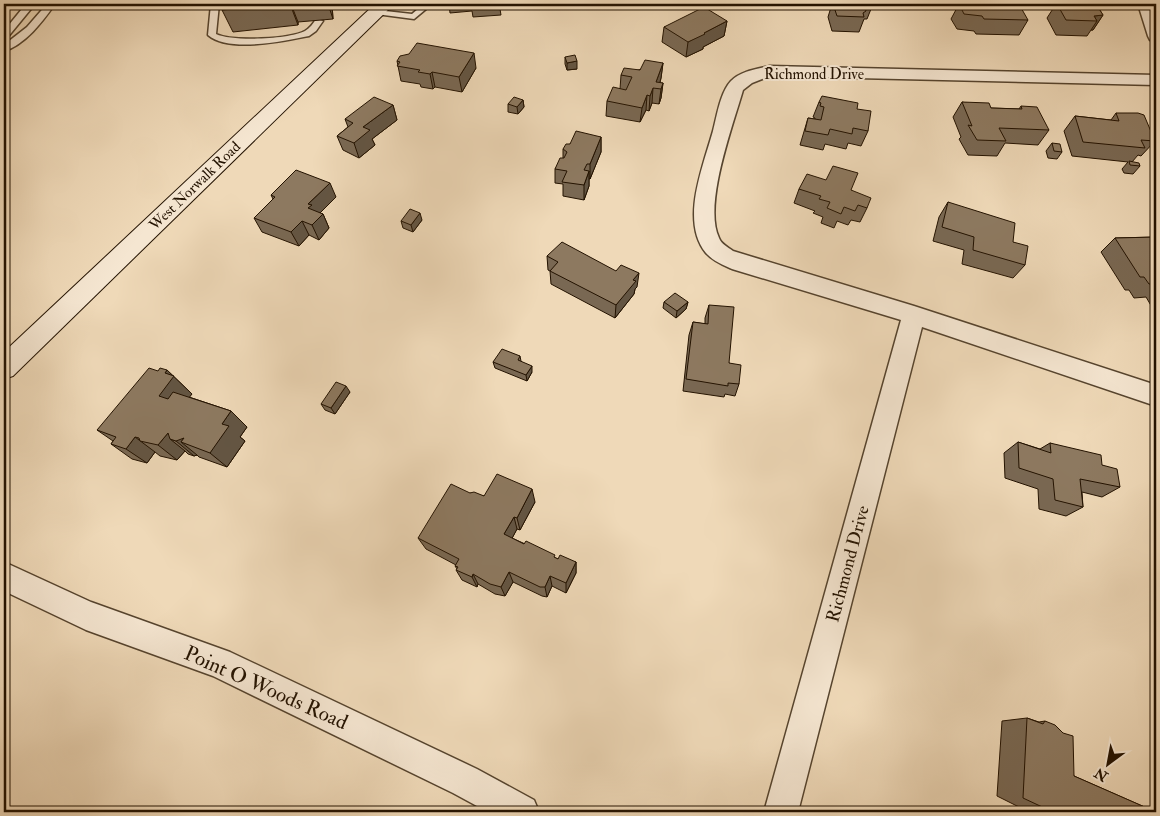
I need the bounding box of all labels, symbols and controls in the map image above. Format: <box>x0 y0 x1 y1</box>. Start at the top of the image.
street label: Richmond Drive <box>764 65 864 84</box>
street label: West Norwalk Road <box>144 137 245 235</box>
street label: Richmond Drive <box>821 503 875 625</box>
street label: Point O Woods Road <box>180 640 353 736</box>
north arrow <box>1082 738 1132 788</box>
text: N <box>1091 764 1112 786</box>

